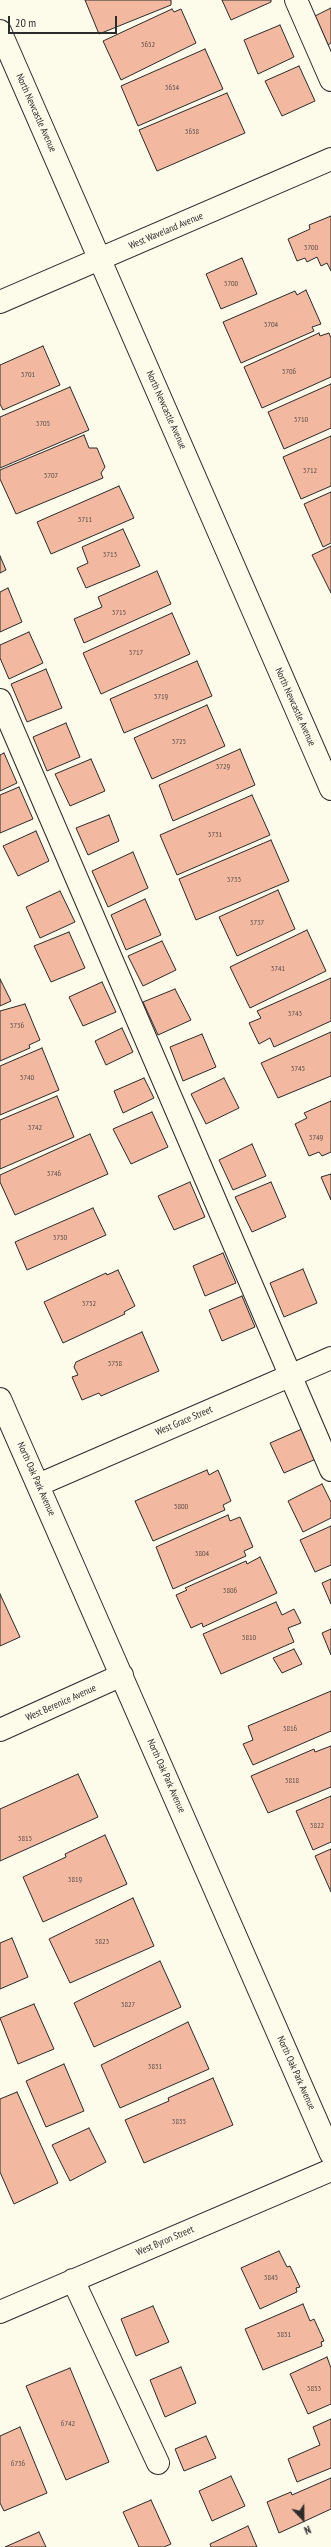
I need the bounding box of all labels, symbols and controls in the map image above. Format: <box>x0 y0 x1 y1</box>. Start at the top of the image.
scale bar <box>10 8 119 34</box>
text: 20 m <box>15 15 36 30</box>
house number: 3652 <box>141 40 155 50</box>
street label: North Newcastle Avenue <box>13 72 59 154</box>
house number: 3654 <box>165 83 179 93</box>
house number: 3658 <box>185 127 199 137</box>
street label: West Waveland Avenue <box>127 210 205 252</box>
house number: 3700 <box>304 243 318 253</box>
house number: 3700 <box>224 279 238 289</box>
house number: 3704 <box>264 320 278 330</box>
house number: 3706 <box>282 367 296 377</box>
street label: North Newcastle Avenue <box>143 369 189 451</box>
house number: 3701 <box>21 370 35 380</box>
house number: 3710 <box>294 415 308 425</box>
house number: 3705 <box>36 419 50 429</box>
house number: 3712 <box>303 466 317 476</box>
house number: 3707 <box>44 471 58 481</box>
house number: 3711 <box>78 515 92 525</box>
house number: 3713 <box>103 550 117 560</box>
house number: 3715 <box>112 608 126 618</box>
house number: 3717 <box>129 648 143 658</box>
street label: North Newcastle Avenue <box>272 666 318 748</box>
house number: 3719 <box>154 692 168 702</box>
house number: 3725 <box>172 737 186 747</box>
house number: 3729 <box>216 762 230 772</box>
house number: 3731 <box>208 830 222 840</box>
house number: 3733 <box>227 875 241 885</box>
house number: 3737 <box>250 918 264 928</box>
house number: 3741 <box>271 964 285 974</box>
house number: 3743 <box>288 1009 302 1019</box>
house number: 3736 <box>10 1021 24 1031</box>
house number: 3745 <box>291 1064 305 1074</box>
house number: 3740 <box>20 1073 34 1083</box>
house number: 3742 <box>28 1123 42 1133</box>
house number: 3749 <box>309 1133 323 1143</box>
house number: 3746 <box>47 1169 61 1179</box>
house number: 3750 <box>53 1233 67 1243</box>
house number: 3752 <box>82 1299 96 1309</box>
house number: 3758 <box>108 1359 122 1369</box>
street label: West Grace Street <box>154 1404 214 1438</box>
street label: North Oak Park Avenue <box>14 1440 58 1518</box>
house number: 3800 <box>174 1502 188 1512</box>
house number: 3804 <box>195 1549 209 1559</box>
house number: 3806 <box>223 1586 237 1596</box>
house number: 3810 <box>242 1633 256 1643</box>
street label: West Berenice Avenue <box>24 1682 98 1724</box>
house number: 3816 <box>283 1724 297 1734</box>
street label: North Oak Park Avenue <box>144 1737 188 1815</box>
house number: 3818 <box>285 1776 299 1786</box>
house number: 3822 <box>310 1821 324 1831</box>
house number: 3815 <box>18 1834 32 1844</box>
house number: 3819 <box>68 1875 82 1885</box>
house number: 3823 <box>95 1937 109 1947</box>
house number: 3827 <box>121 2000 135 2010</box>
street label: North Oak Park Avenue <box>274 2034 318 2112</box>
house number: 3831 <box>148 2062 162 2072</box>
house number: 3835 <box>172 2117 186 2127</box>
street label: West Byron Street <box>134 2223 196 2259</box>
house number: 3845 <box>264 2273 278 2283</box>
house number: 3851 <box>277 2330 291 2340</box>
house number: 3853 <box>307 2384 321 2394</box>
house number: 6742 <box>61 2419 75 2429</box>
house number: 6736 <box>11 2459 25 2469</box>
north arrow <box>283 2499 323 2539</box>
text: N <box>302 2523 313 2538</box>

